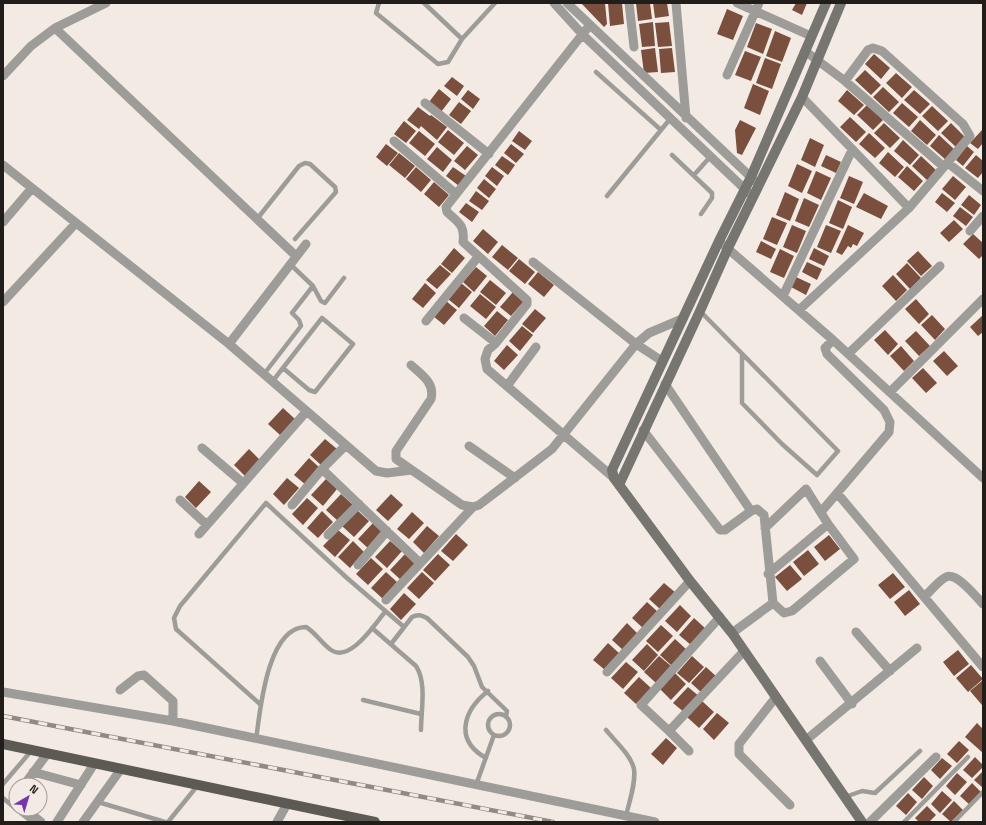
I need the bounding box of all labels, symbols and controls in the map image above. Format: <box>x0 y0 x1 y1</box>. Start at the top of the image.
north arrow <box>8 777 48 817</box>
text: N <box>27 781 41 797</box>

